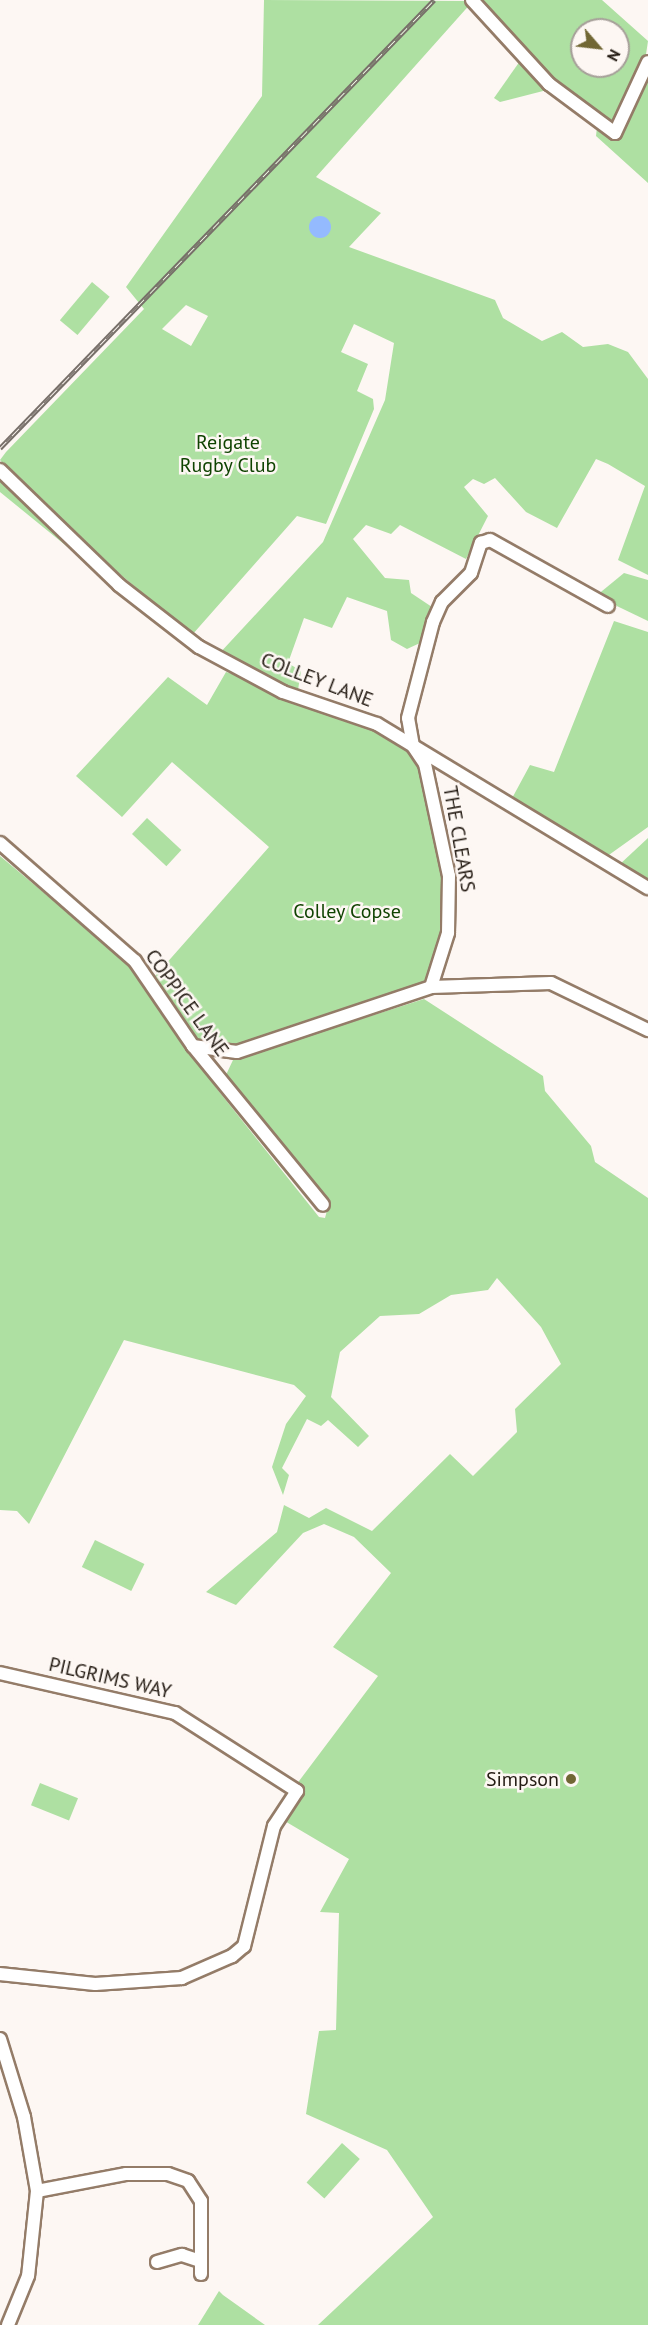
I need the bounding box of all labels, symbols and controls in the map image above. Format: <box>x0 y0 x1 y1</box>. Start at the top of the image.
north arrow <box>570 18 630 78</box>
text: N <box>603 46 625 65</box>
park label: Reigate Rugby Club <box>179 430 277 477</box>
street label: COLLEY LANE <box>257 648 377 712</box>
street label: THE CLEARS <box>438 784 480 894</box>
park label: Colley Copse <box>293 899 401 923</box>
street label: COPPICE LANE <box>140 945 234 1061</box>
street label: PILGRIMS WAY <box>46 1652 174 1704</box>
place label: Simpson <box>486 1767 559 1791</box>
marker: Simpson <box>564 1772 578 1786</box>

